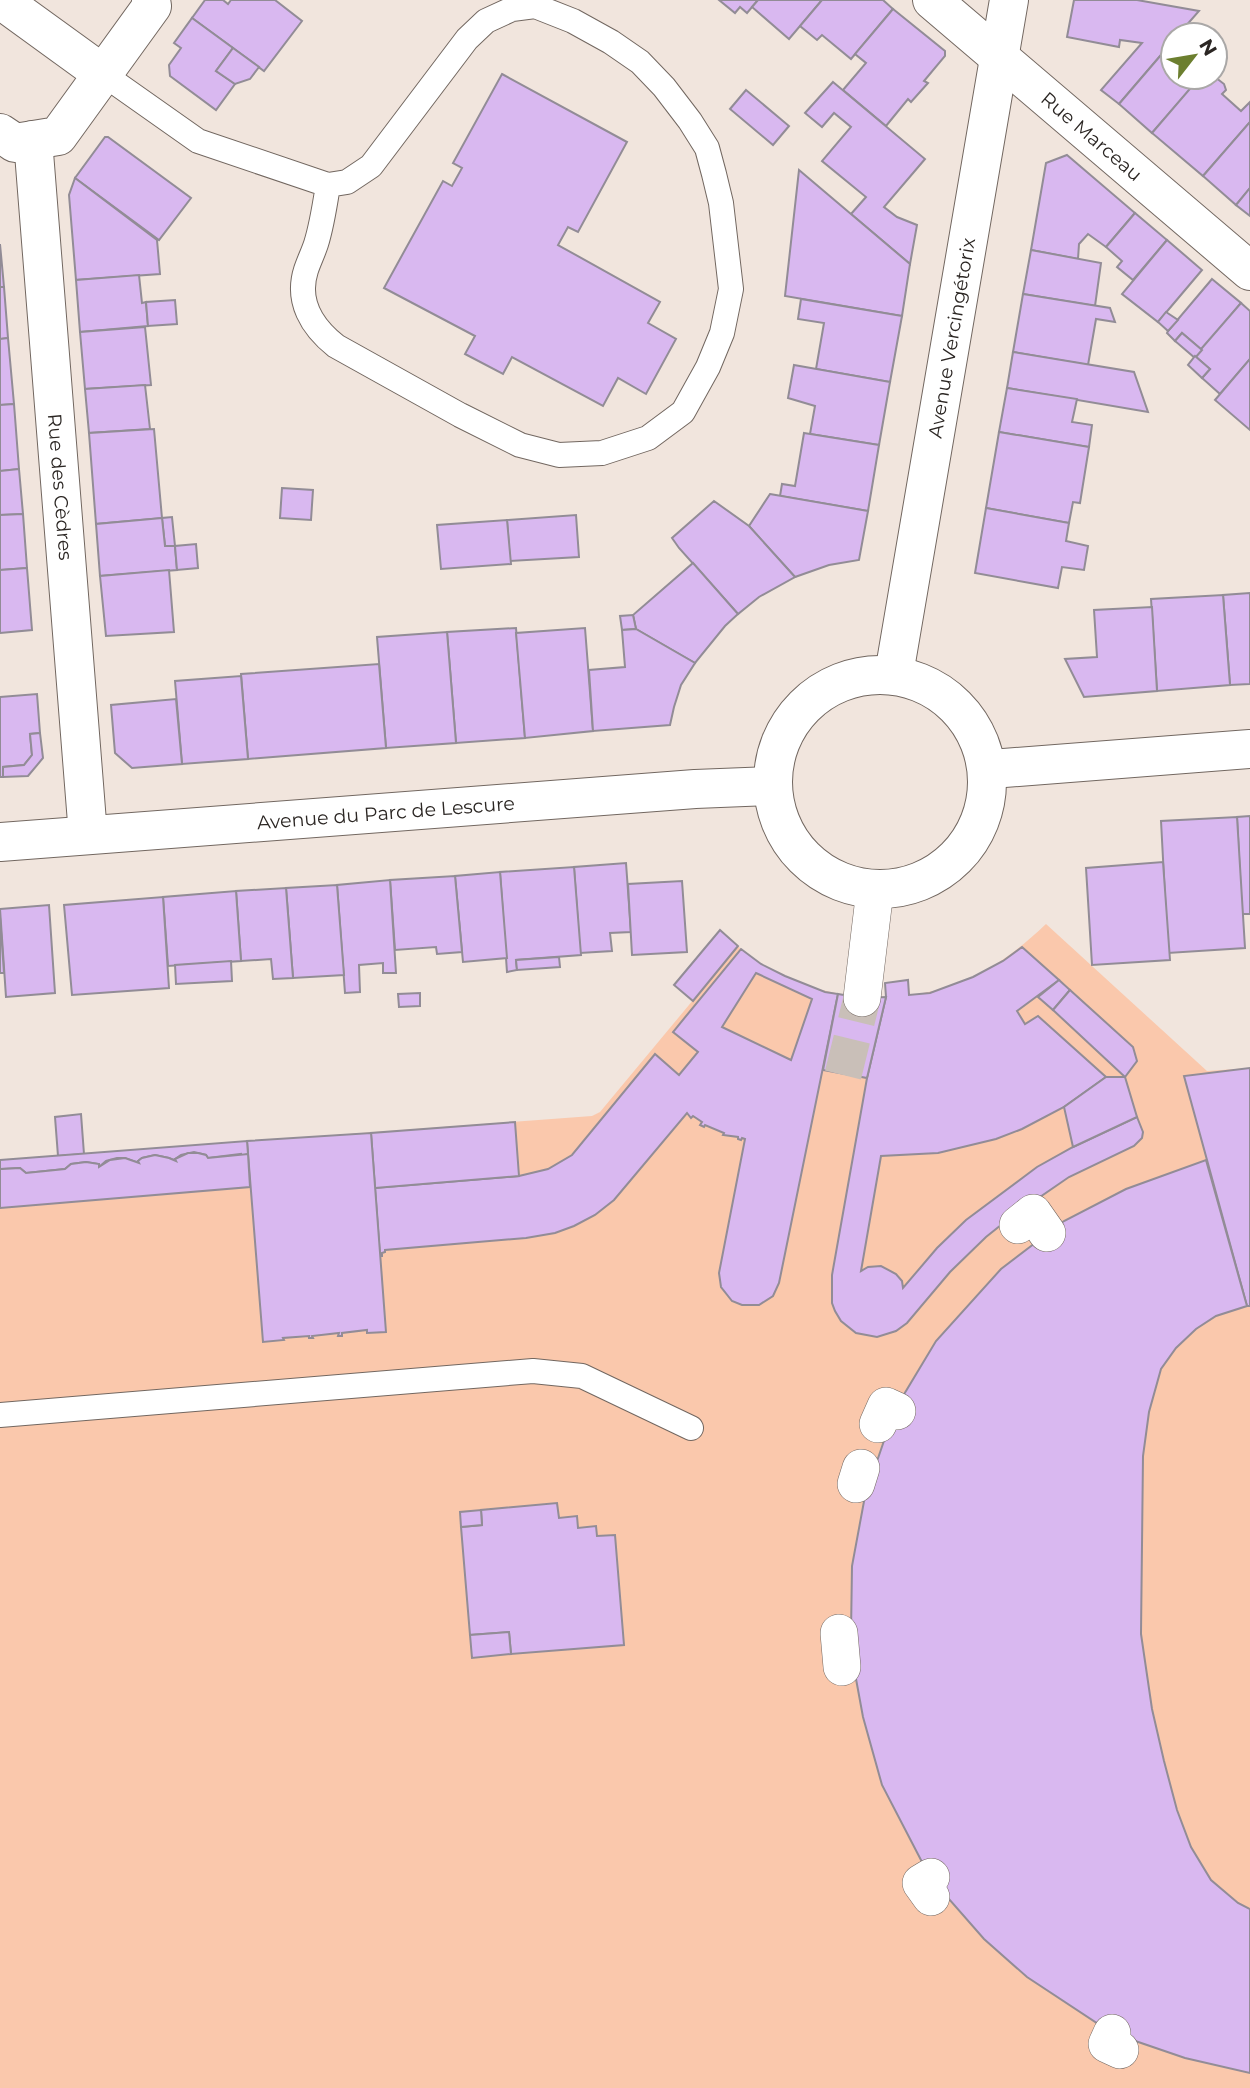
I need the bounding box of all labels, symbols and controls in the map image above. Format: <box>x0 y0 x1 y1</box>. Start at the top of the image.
north arrow <box>1159 21 1229 91</box>
text: N <box>1194 35 1222 60</box>
street label: Rue Marceau <box>1036 87 1147 186</box>
street label: Avenue Vercingétorix <box>923 236 980 440</box>
street label: Rue des Cèdres <box>43 413 77 561</box>
street label: Avenue du Parc de Lescure <box>256 792 516 834</box>

